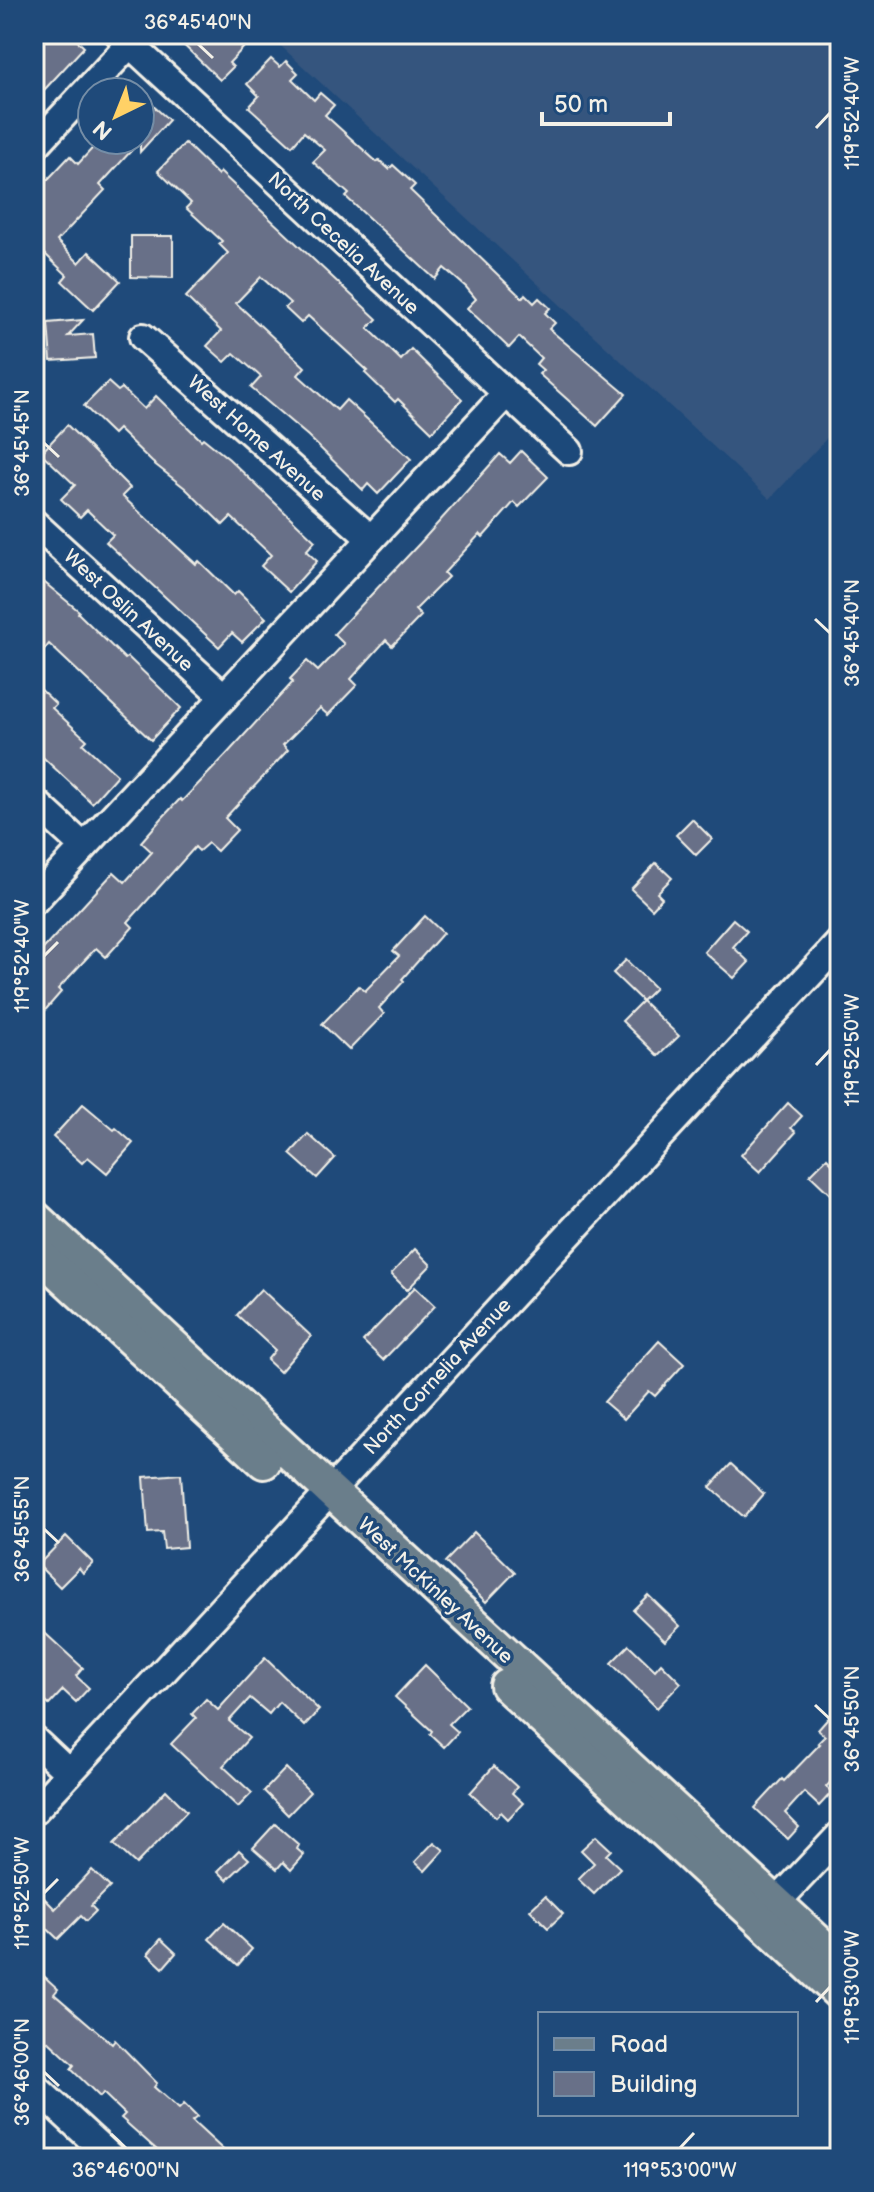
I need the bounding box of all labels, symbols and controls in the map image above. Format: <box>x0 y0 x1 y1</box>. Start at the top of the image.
text: 36°45'40"N <box>144 11 252 35</box>
text: 119°52'40"W <box>841 56 865 170</box>
north arrow <box>76 76 156 156</box>
scale bar <box>542 76 670 126</box>
text: 50 m <box>554 90 608 119</box>
text: N <box>88 114 119 145</box>
street label: North Cecelia Avenue <box>263 167 424 320</box>
street label: West Home Avenue <box>182 371 330 507</box>
text: 36°45'45"N <box>11 389 35 497</box>
street label: West Oslin Avenue <box>59 545 198 677</box>
text: 36°45'40"N <box>841 579 865 687</box>
text: 119°52'40"W <box>11 899 35 1013</box>
text: 119°52'50"W <box>841 994 865 1106</box>
street label: North Cornelia Avenue <box>359 1293 517 1460</box>
text: 36°45'55"N <box>11 1476 35 1582</box>
street label: West McKinley Avenue <box>353 1513 518 1669</box>
text: 36°45'50"N <box>841 1665 865 1773</box>
text: 119°52'50"W <box>11 1837 35 1949</box>
text: 119°53'00"W <box>841 1930 865 2044</box>
legend <box>538 2012 798 2116</box>
text: 36°46'00"N <box>11 2018 35 2126</box>
text: Road <box>610 2030 668 2059</box>
text: Building <box>610 2070 697 2099</box>
text: 36°46'00"N <box>72 2159 180 2183</box>
text: 119°53'00"W <box>623 2159 737 2183</box>

